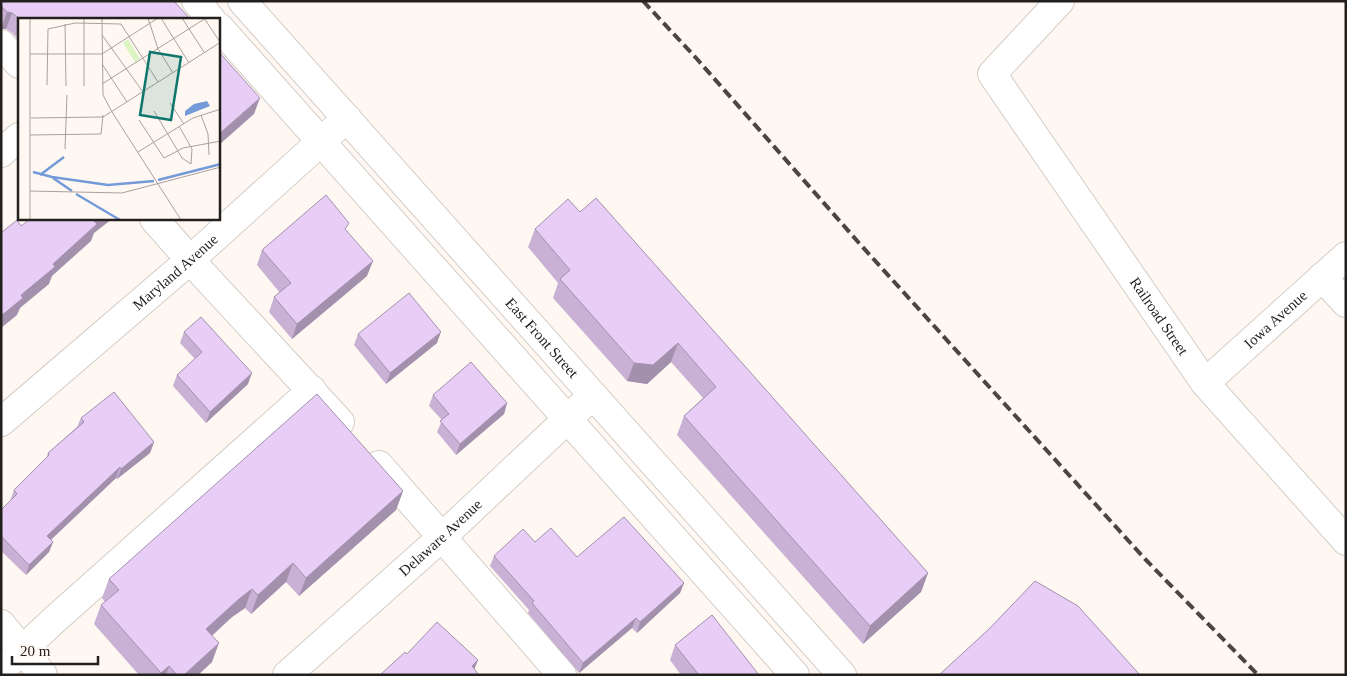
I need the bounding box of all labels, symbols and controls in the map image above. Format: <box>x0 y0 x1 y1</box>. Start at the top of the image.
inset map <box>18 18 220 220</box>
street label: Maryland Avenue <box>130 231 221 313</box>
street label: Railroad Street <box>1127 274 1192 359</box>
street label: Iowa Avenue <box>1241 287 1310 352</box>
street label: East Front Street <box>502 295 582 381</box>
street label: Delaware Avenue <box>396 496 485 579</box>
scale bar <box>12 634 99 666</box>
text: 20 m <box>20 643 51 659</box>

